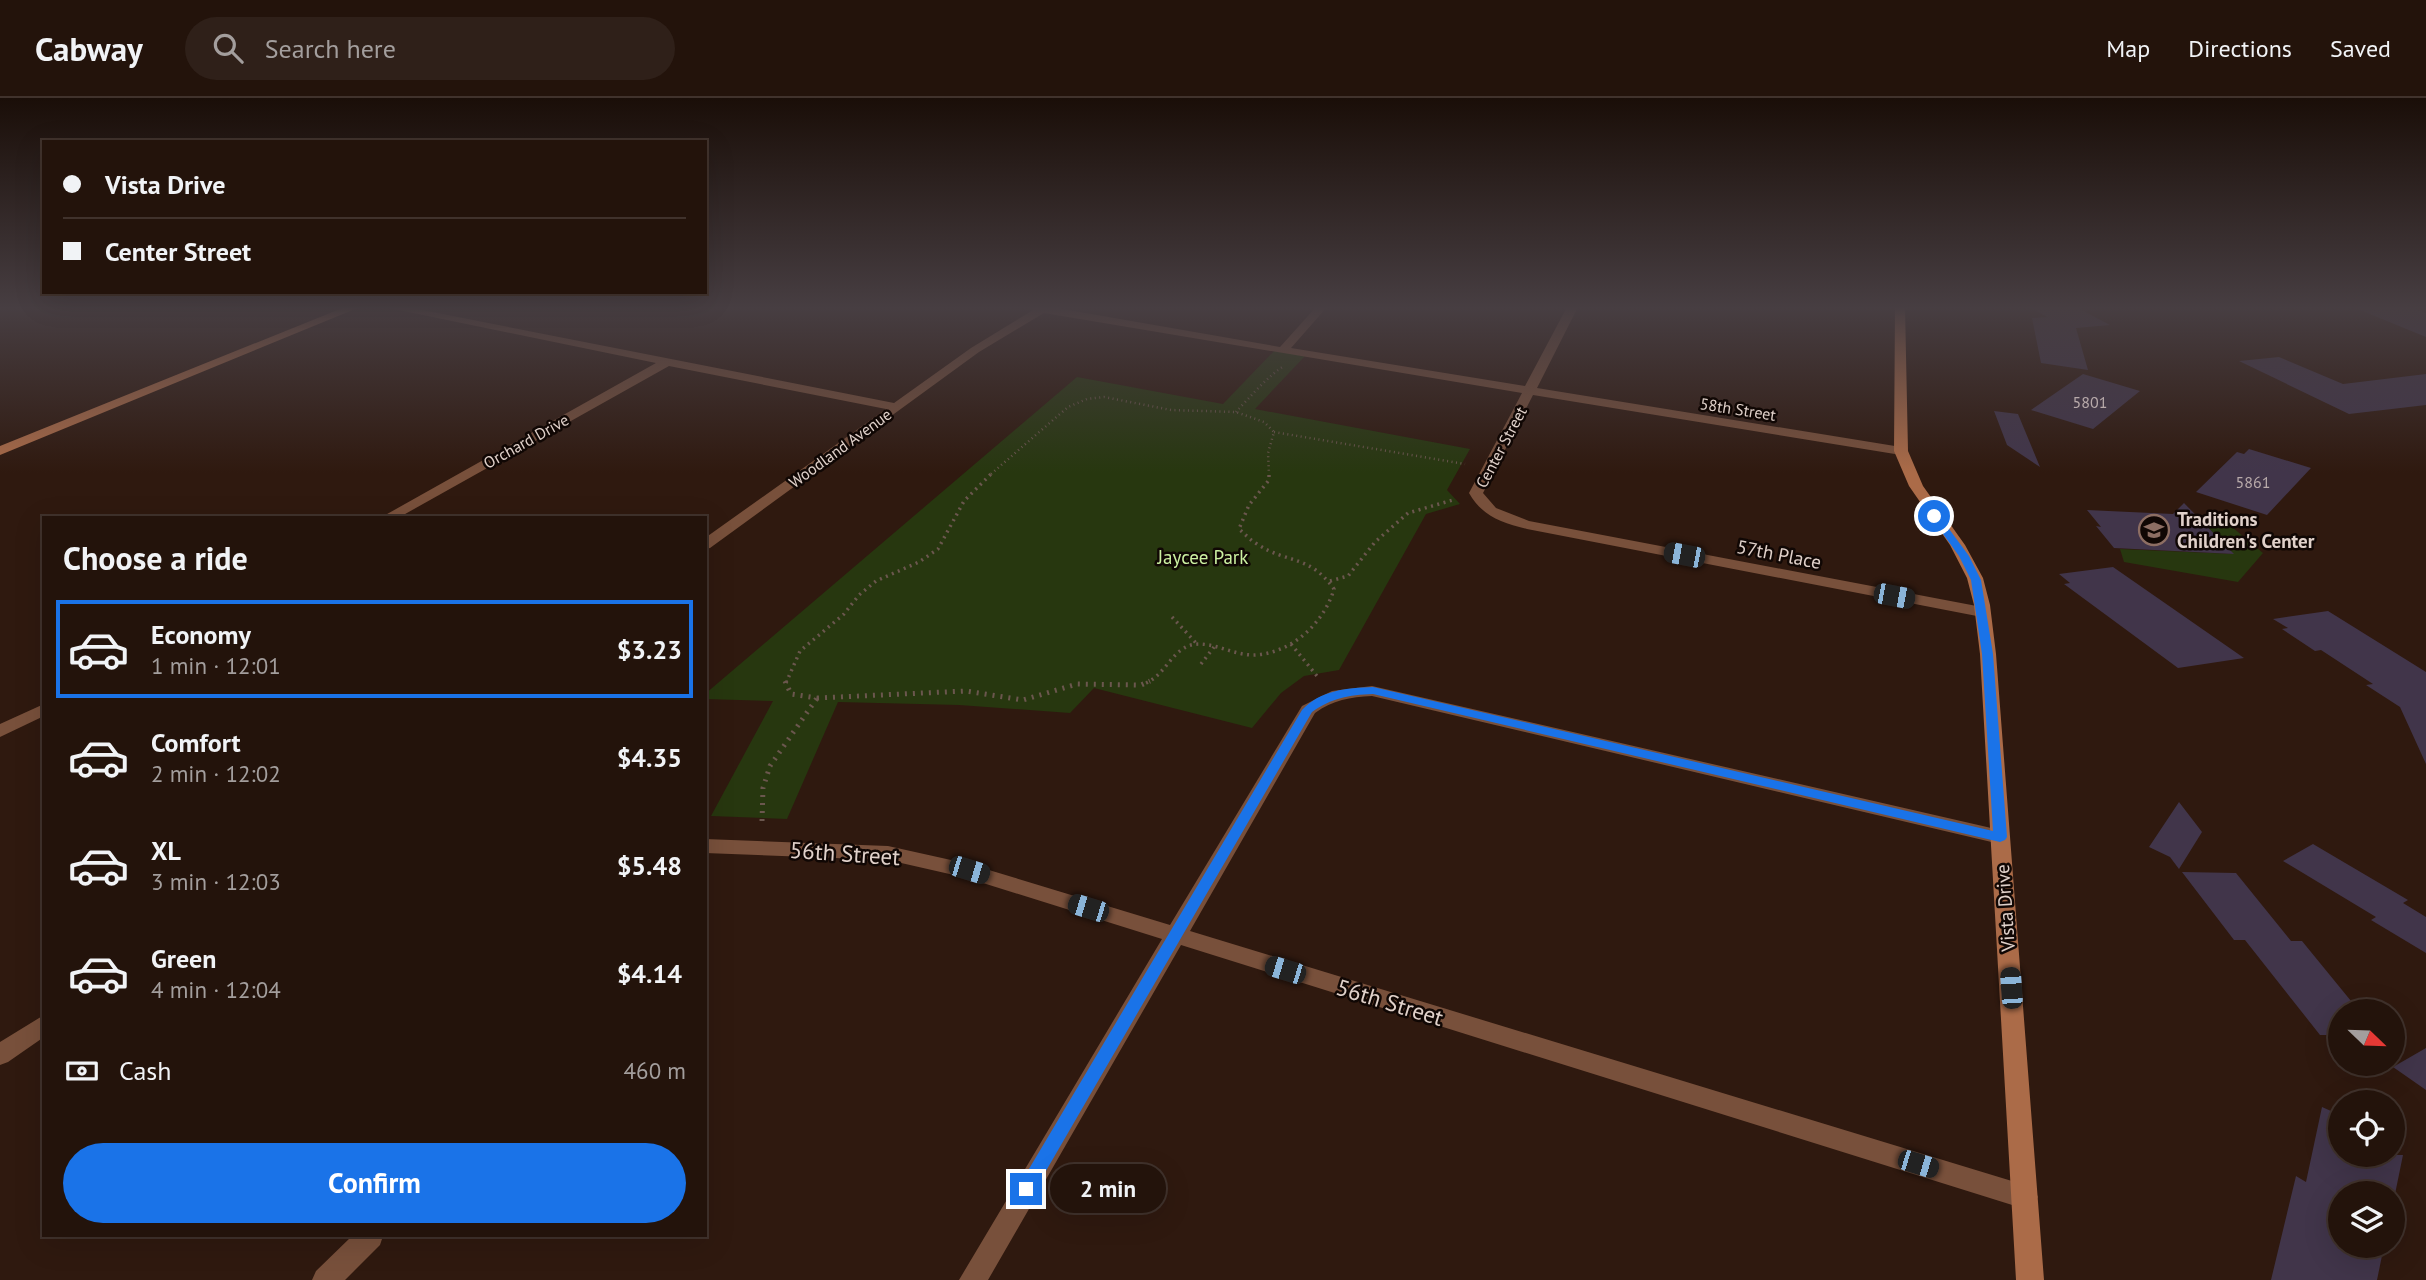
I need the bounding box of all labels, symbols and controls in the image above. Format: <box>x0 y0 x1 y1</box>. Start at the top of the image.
search box <box>185 17 675 80</box>
text: Cabway <box>35 27 143 70</box>
icon: search <box>209 29 247 67</box>
text: Search here <box>265 32 396 65</box>
text: Map <box>2106 33 2150 64</box>
text: Directions <box>2188 33 2292 64</box>
text: Saved <box>2330 33 2391 64</box>
text: Vista Drive <box>105 168 226 201</box>
text: Center Street <box>105 235 251 268</box>
house number: 5801 <box>2073 392 2107 412</box>
street label: 58th Street <box>1699 393 1778 425</box>
street label: Center Street <box>1471 402 1531 491</box>
street label: Woodland Avenue <box>785 404 895 492</box>
street label: Orchard Drive <box>480 409 572 473</box>
house number: 5861 <box>2236 472 2270 492</box>
route start <box>1918 500 1950 532</box>
place label: Traditions Children's Center <box>2177 507 2315 553</box>
school or university icon: Traditions Children's Center <box>2137 513 2171 547</box>
street label: 57th Place <box>1735 534 1823 574</box>
text: Choose a ride <box>63 537 248 579</box>
car <box>1662 541 1707 569</box>
park label: Jaycee Park <box>1157 545 1248 569</box>
car <box>1872 582 1917 610</box>
icon: car <box>67 618 130 681</box>
text: Economy <box>151 618 251 651</box>
text: $3.23 <box>617 633 682 666</box>
text: 1 min · 12:01 <box>151 651 281 680</box>
icon: car <box>67 726 130 789</box>
text: Comfort <box>151 726 241 759</box>
text: $4.35 <box>617 741 682 774</box>
text: 2 min · 12:02 <box>151 759 281 788</box>
icon: car <box>67 834 130 897</box>
text: XL <box>151 834 181 867</box>
street label: 56th Street <box>789 835 901 871</box>
text: $5.48 <box>617 849 682 882</box>
car <box>946 854 993 886</box>
street label: Vista Drive <box>1990 864 2020 953</box>
text: 3 min · 12:03 <box>151 867 281 896</box>
car <box>1065 892 1112 924</box>
icon: car <box>67 942 130 1005</box>
text: Green <box>151 942 216 975</box>
car <box>1262 954 1309 986</box>
text: $4.14 <box>617 957 682 990</box>
car <box>2000 966 2023 1010</box>
street label: 56th Street <box>1333 972 1447 1032</box>
text: 4 min · 12:04 <box>151 975 281 1004</box>
north arrow <box>2328 999 2404 1076</box>
map controls <box>2328 999 2405 1258</box>
icon: cash <box>63 1052 101 1090</box>
text: Cash <box>119 1054 171 1087</box>
text: 460 m <box>624 1056 686 1085</box>
button: locate <box>2328 1090 2405 1167</box>
button: Confirm <box>63 1143 686 1223</box>
car <box>1895 1148 1942 1180</box>
callout: 2 min <box>1050 1164 1166 1214</box>
route end <box>1010 1173 1042 1205</box>
text: 2 min <box>1080 1174 1136 1203</box>
button: layers <box>2328 1181 2405 1258</box>

